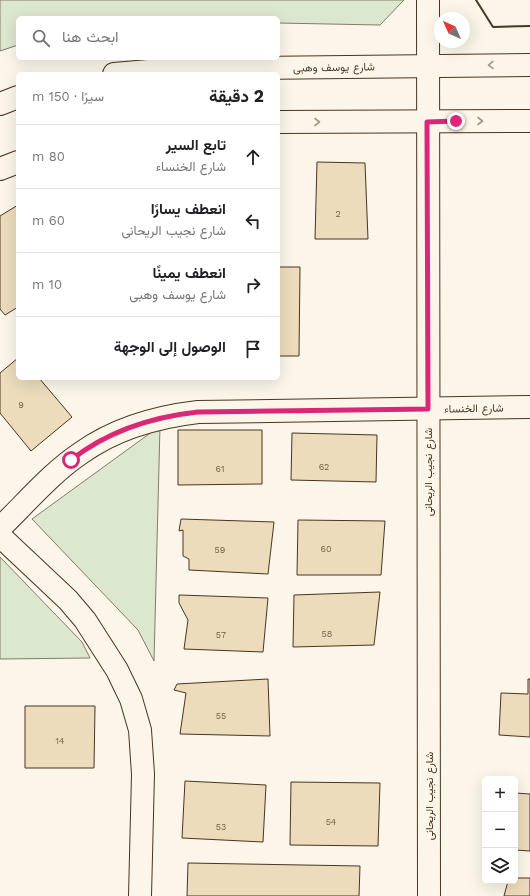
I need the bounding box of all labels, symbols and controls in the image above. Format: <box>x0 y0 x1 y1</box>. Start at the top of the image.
north arrow <box>434 12 470 48</box>
search box <box>16 16 280 60</box>
icon: search <box>30 27 52 49</box>
text: ابحث هنا <box>62 28 119 46</box>
street label: شارع يوسف وهبى <box>293 60 375 76</box>
one-way arrow <box>488 61 494 70</box>
text: 2 دقيقة <box>209 86 264 106</box>
text: سيرًا · 150 m <box>32 89 104 104</box>
route end <box>447 112 465 130</box>
one-way arrow <box>477 117 483 125</box>
one-way arrow <box>314 118 320 126</box>
text: تابع السير <box>166 136 226 154</box>
icon: ahead <box>242 146 264 168</box>
text: 80 m <box>32 149 65 164</box>
text: شارع الخنساء <box>156 159 226 174</box>
text: انعطف يسارًا <box>151 200 226 218</box>
house number: 2 <box>335 209 341 219</box>
icon: left <box>242 210 264 232</box>
text: 60 m <box>32 213 65 228</box>
text: شارع نجيب الريحانى <box>121 223 226 238</box>
text: انعطف يمينًا <box>153 264 226 282</box>
icon: right <box>242 274 264 296</box>
text: 10 m <box>32 277 62 292</box>
text: شارع يوسف وهبى <box>129 287 226 302</box>
text: الوصول إلى الوجهة <box>114 338 226 356</box>
icon: arrive <box>242 338 264 360</box>
house number: 9 <box>18 400 24 410</box>
street label: شارع الخنساء <box>444 401 504 417</box>
street label: شارع نجيب الريحانى <box>422 427 436 516</box>
route start <box>62 451 80 469</box>
house number: 62 <box>319 462 329 472</box>
house number: 61 <box>216 464 224 474</box>
house number: 60 <box>320 544 332 554</box>
house number: 59 <box>215 545 225 555</box>
house number: 58 <box>322 629 332 639</box>
house number: 57 <box>216 630 226 640</box>
house number: 55 <box>216 711 226 721</box>
house number: 14 <box>55 736 65 746</box>
street label: شارع نجيب الريحانى <box>423 751 437 840</box>
map controls <box>482 776 518 884</box>
button: + <box>482 776 518 812</box>
button: − <box>482 812 518 848</box>
house number: 54 <box>326 817 337 827</box>
house number: 53 <box>216 822 226 832</box>
button: layers <box>482 848 518 884</box>

